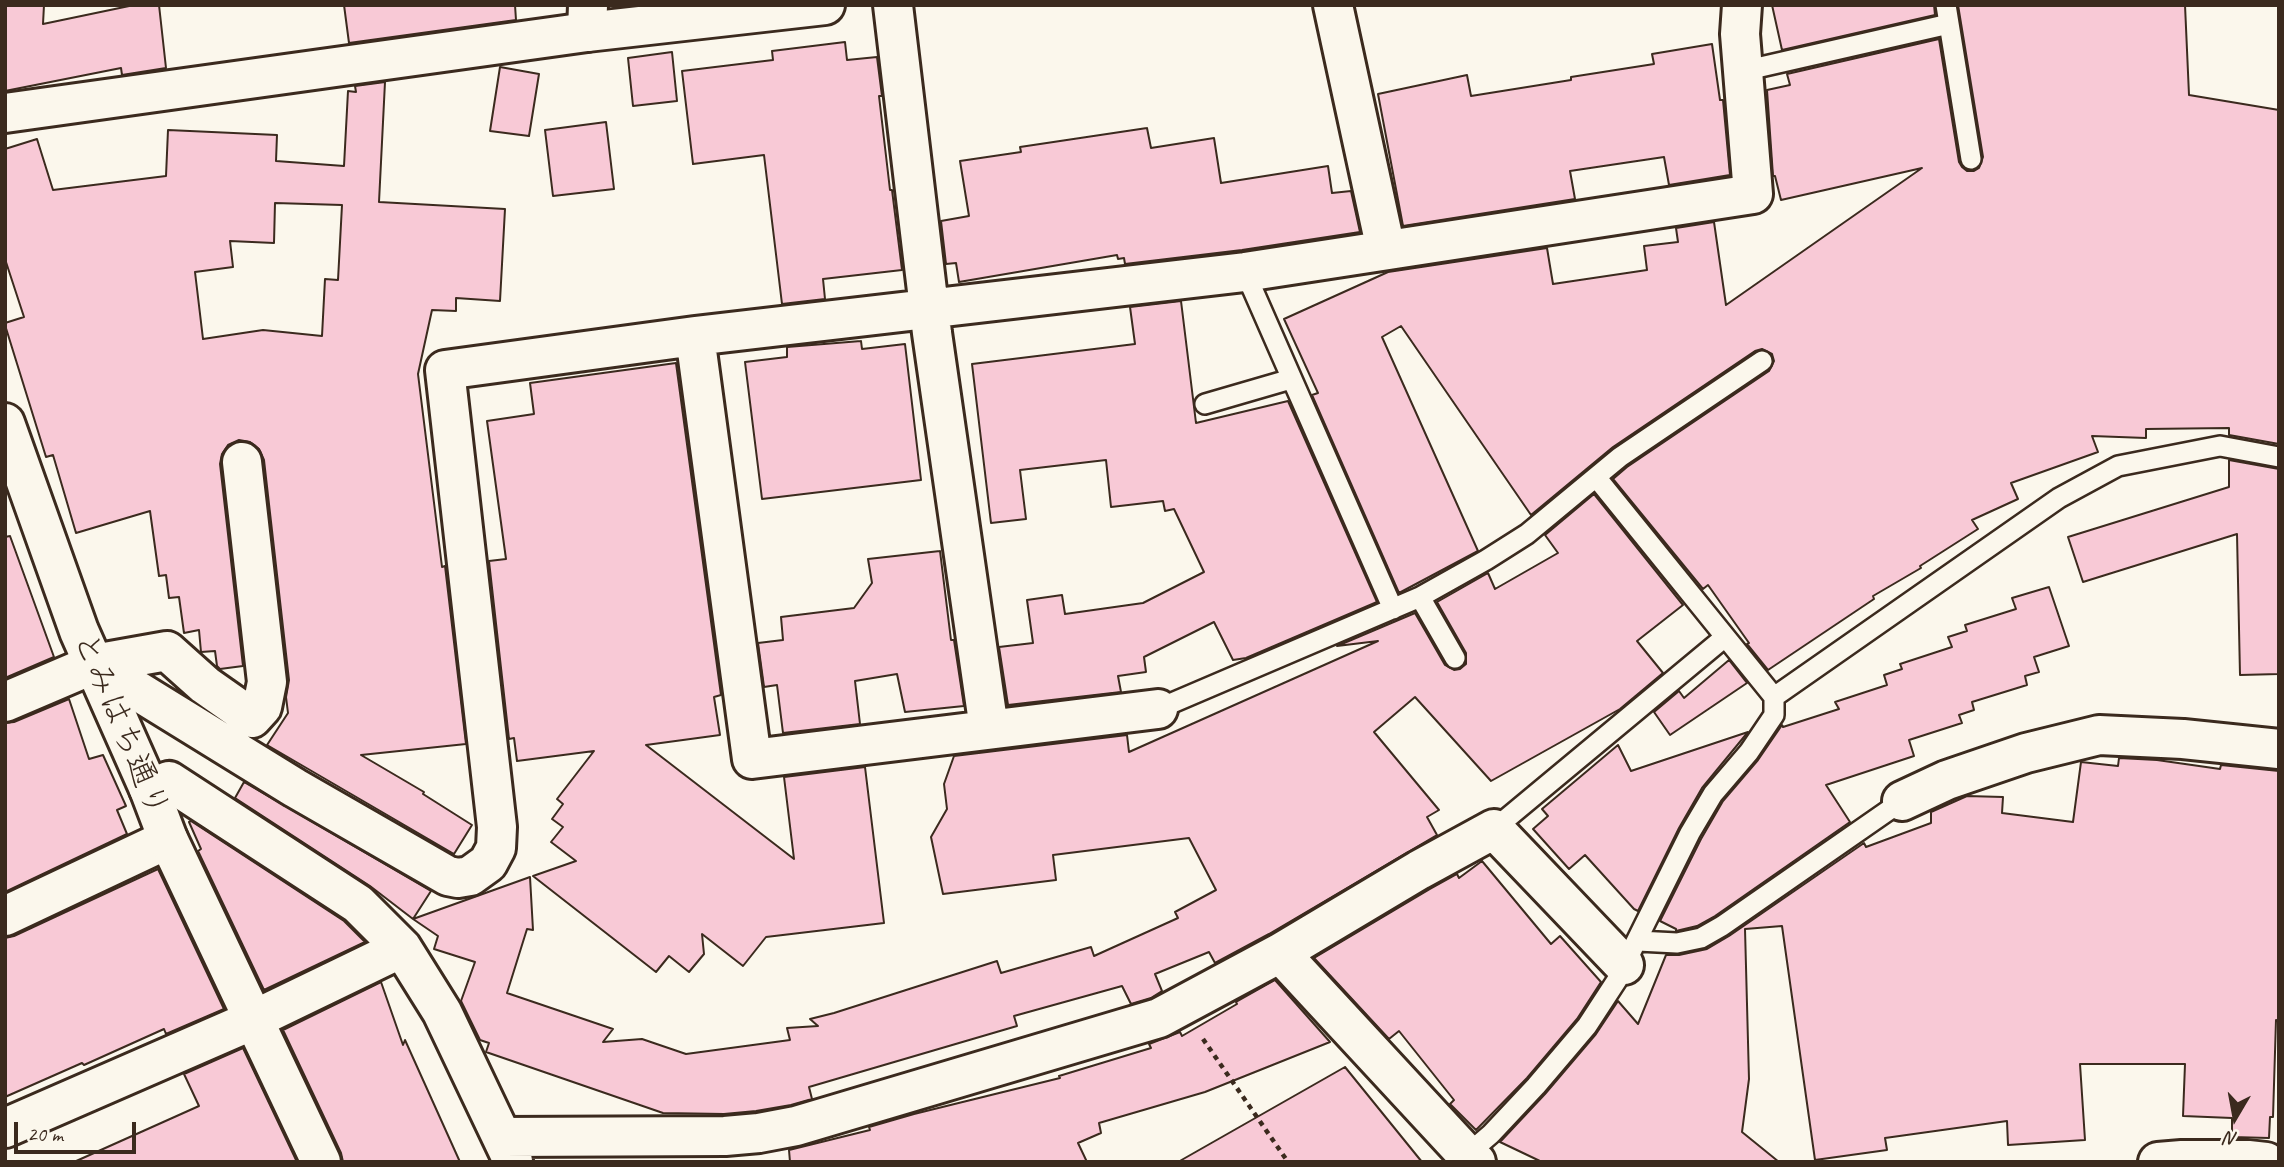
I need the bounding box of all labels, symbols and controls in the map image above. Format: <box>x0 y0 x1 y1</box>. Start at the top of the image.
street label: とみはち通り <box>63 626 177 824</box>
north arrow <box>2200 1083 2270 1153</box>
scale bar <box>18 1108 140 1152</box>
text: 20 m <box>27 1121 63 1147</box>
text: N <box>2223 1126 2239 1152</box>

